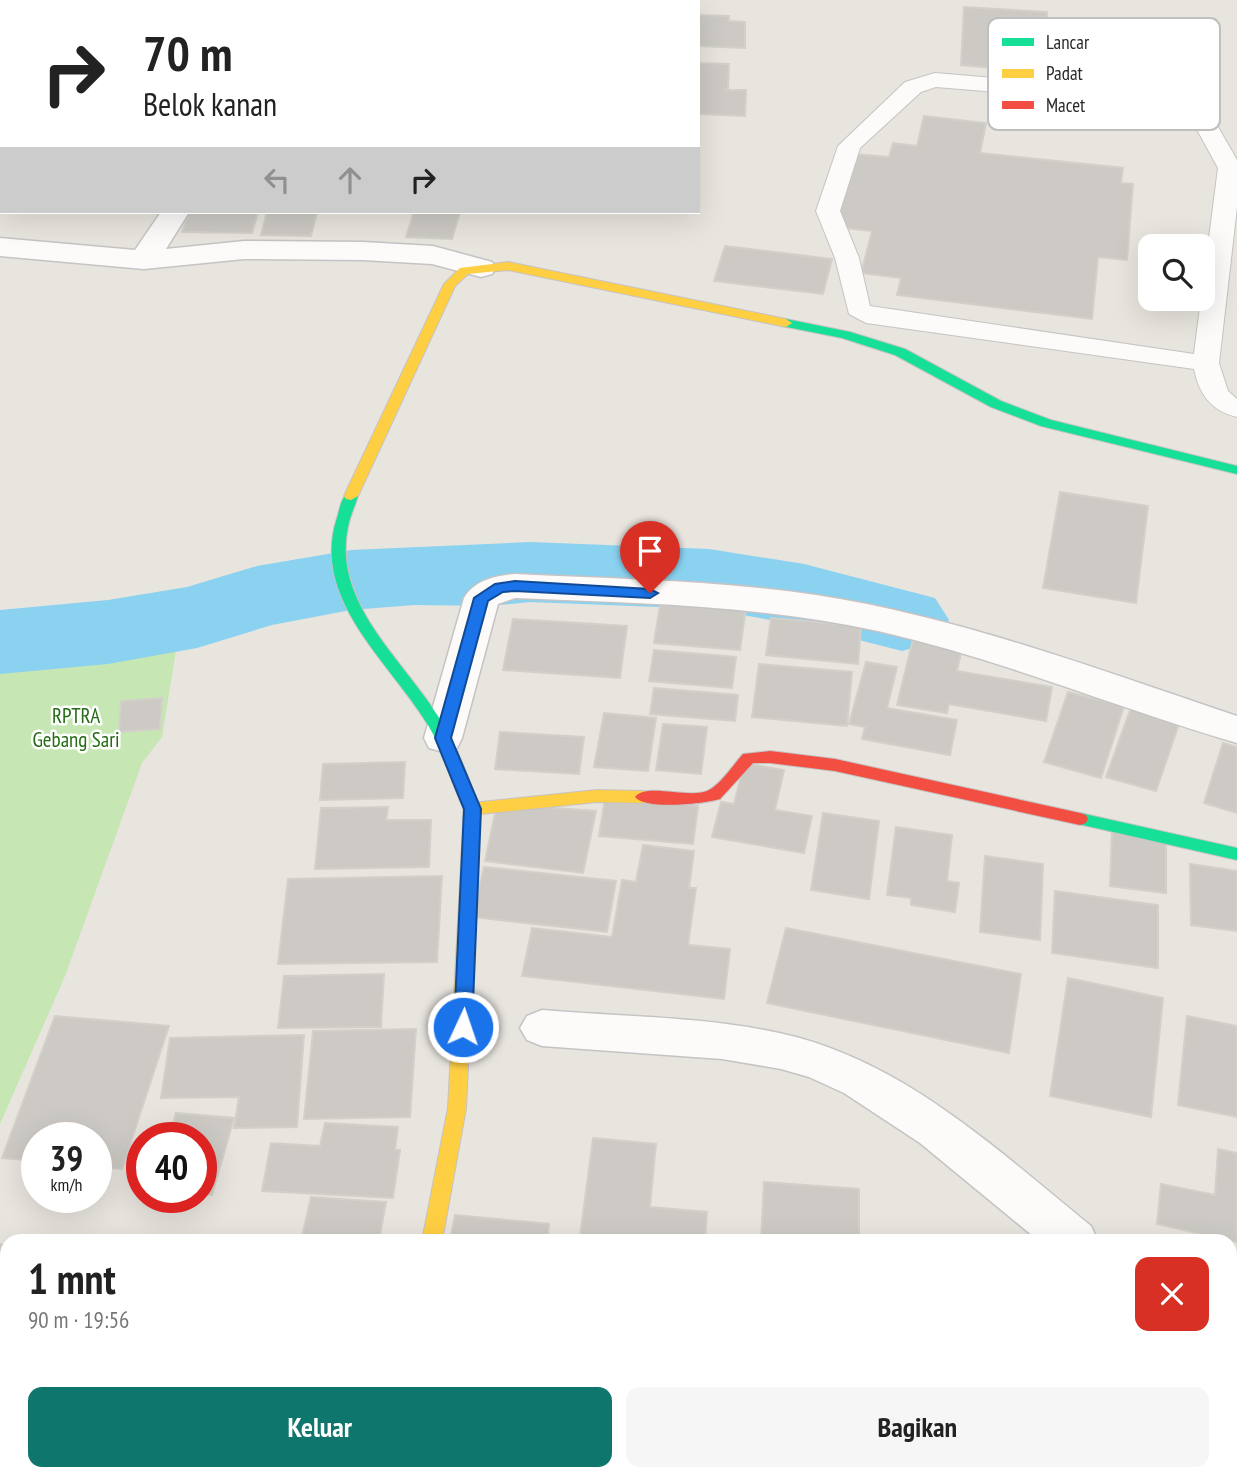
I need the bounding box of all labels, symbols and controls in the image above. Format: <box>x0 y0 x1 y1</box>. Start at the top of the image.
legend <box>988 18 1220 130</box>
text: 70 m <box>143 21 232 85</box>
icon: right <box>28 28 119 119</box>
text: Lancar <box>1046 30 1090 54</box>
text: Padat <box>1046 61 1083 85</box>
text: Belok kanan <box>143 83 277 125</box>
text: Macet <box>1046 93 1086 117</box>
icon: left <box>258 161 296 199</box>
icon: ahead <box>331 161 369 199</box>
icon: right <box>404 161 442 199</box>
map controls <box>1138 234 1215 311</box>
button: search <box>1138 234 1215 311</box>
pin <box>620 521 680 593</box>
icon: arrive <box>631 532 669 570</box>
park label: RPTRA Gebang Sari <box>33 702 119 753</box>
position arrow <box>426 990 500 1064</box>
speed limit sign: 40 <box>126 1122 217 1213</box>
text: 39 <box>50 1135 83 1181</box>
text: km/h <box>51 1173 82 1196</box>
text: 1 mnt <box>28 1251 116 1306</box>
button: close <box>1135 1257 1209 1331</box>
text: 90 m · 19:56 <box>28 1305 129 1334</box>
button: Keluar <box>28 1387 612 1467</box>
button: Bagikan <box>626 1387 1209 1467</box>

